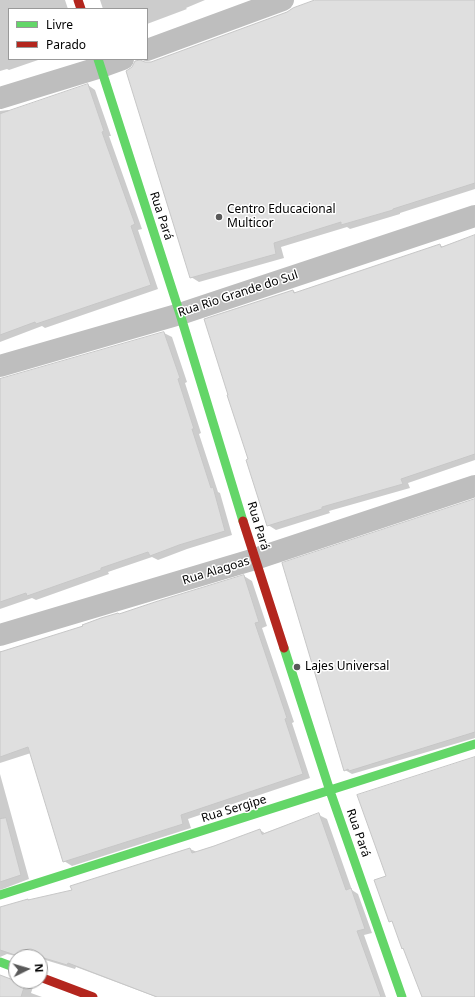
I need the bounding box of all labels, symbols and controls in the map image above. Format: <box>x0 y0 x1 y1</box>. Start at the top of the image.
legend <box>8 8 148 60</box>
text: Livre <box>46 16 73 33</box>
text: Parado <box>46 36 86 53</box>
street label: Rua Pará <box>146 190 176 242</box>
place label: Centro Educacional Multicor <box>227 203 336 231</box>
marker: Centro Educacional Multicor <box>214 212 224 222</box>
street label: Rua Rio Grande do Sul <box>176 268 300 320</box>
street label: Rua Pará <box>244 500 272 552</box>
street label: Rua Alagoas <box>181 554 251 588</box>
place label: Lajes Universal <box>305 660 389 674</box>
marker: Lajes Universal <box>292 662 302 672</box>
street label: Rua Sergipe <box>200 792 268 826</box>
street label: Rua Pará <box>343 807 373 859</box>
north arrow <box>8 949 48 989</box>
text: N <box>32 963 47 973</box>

